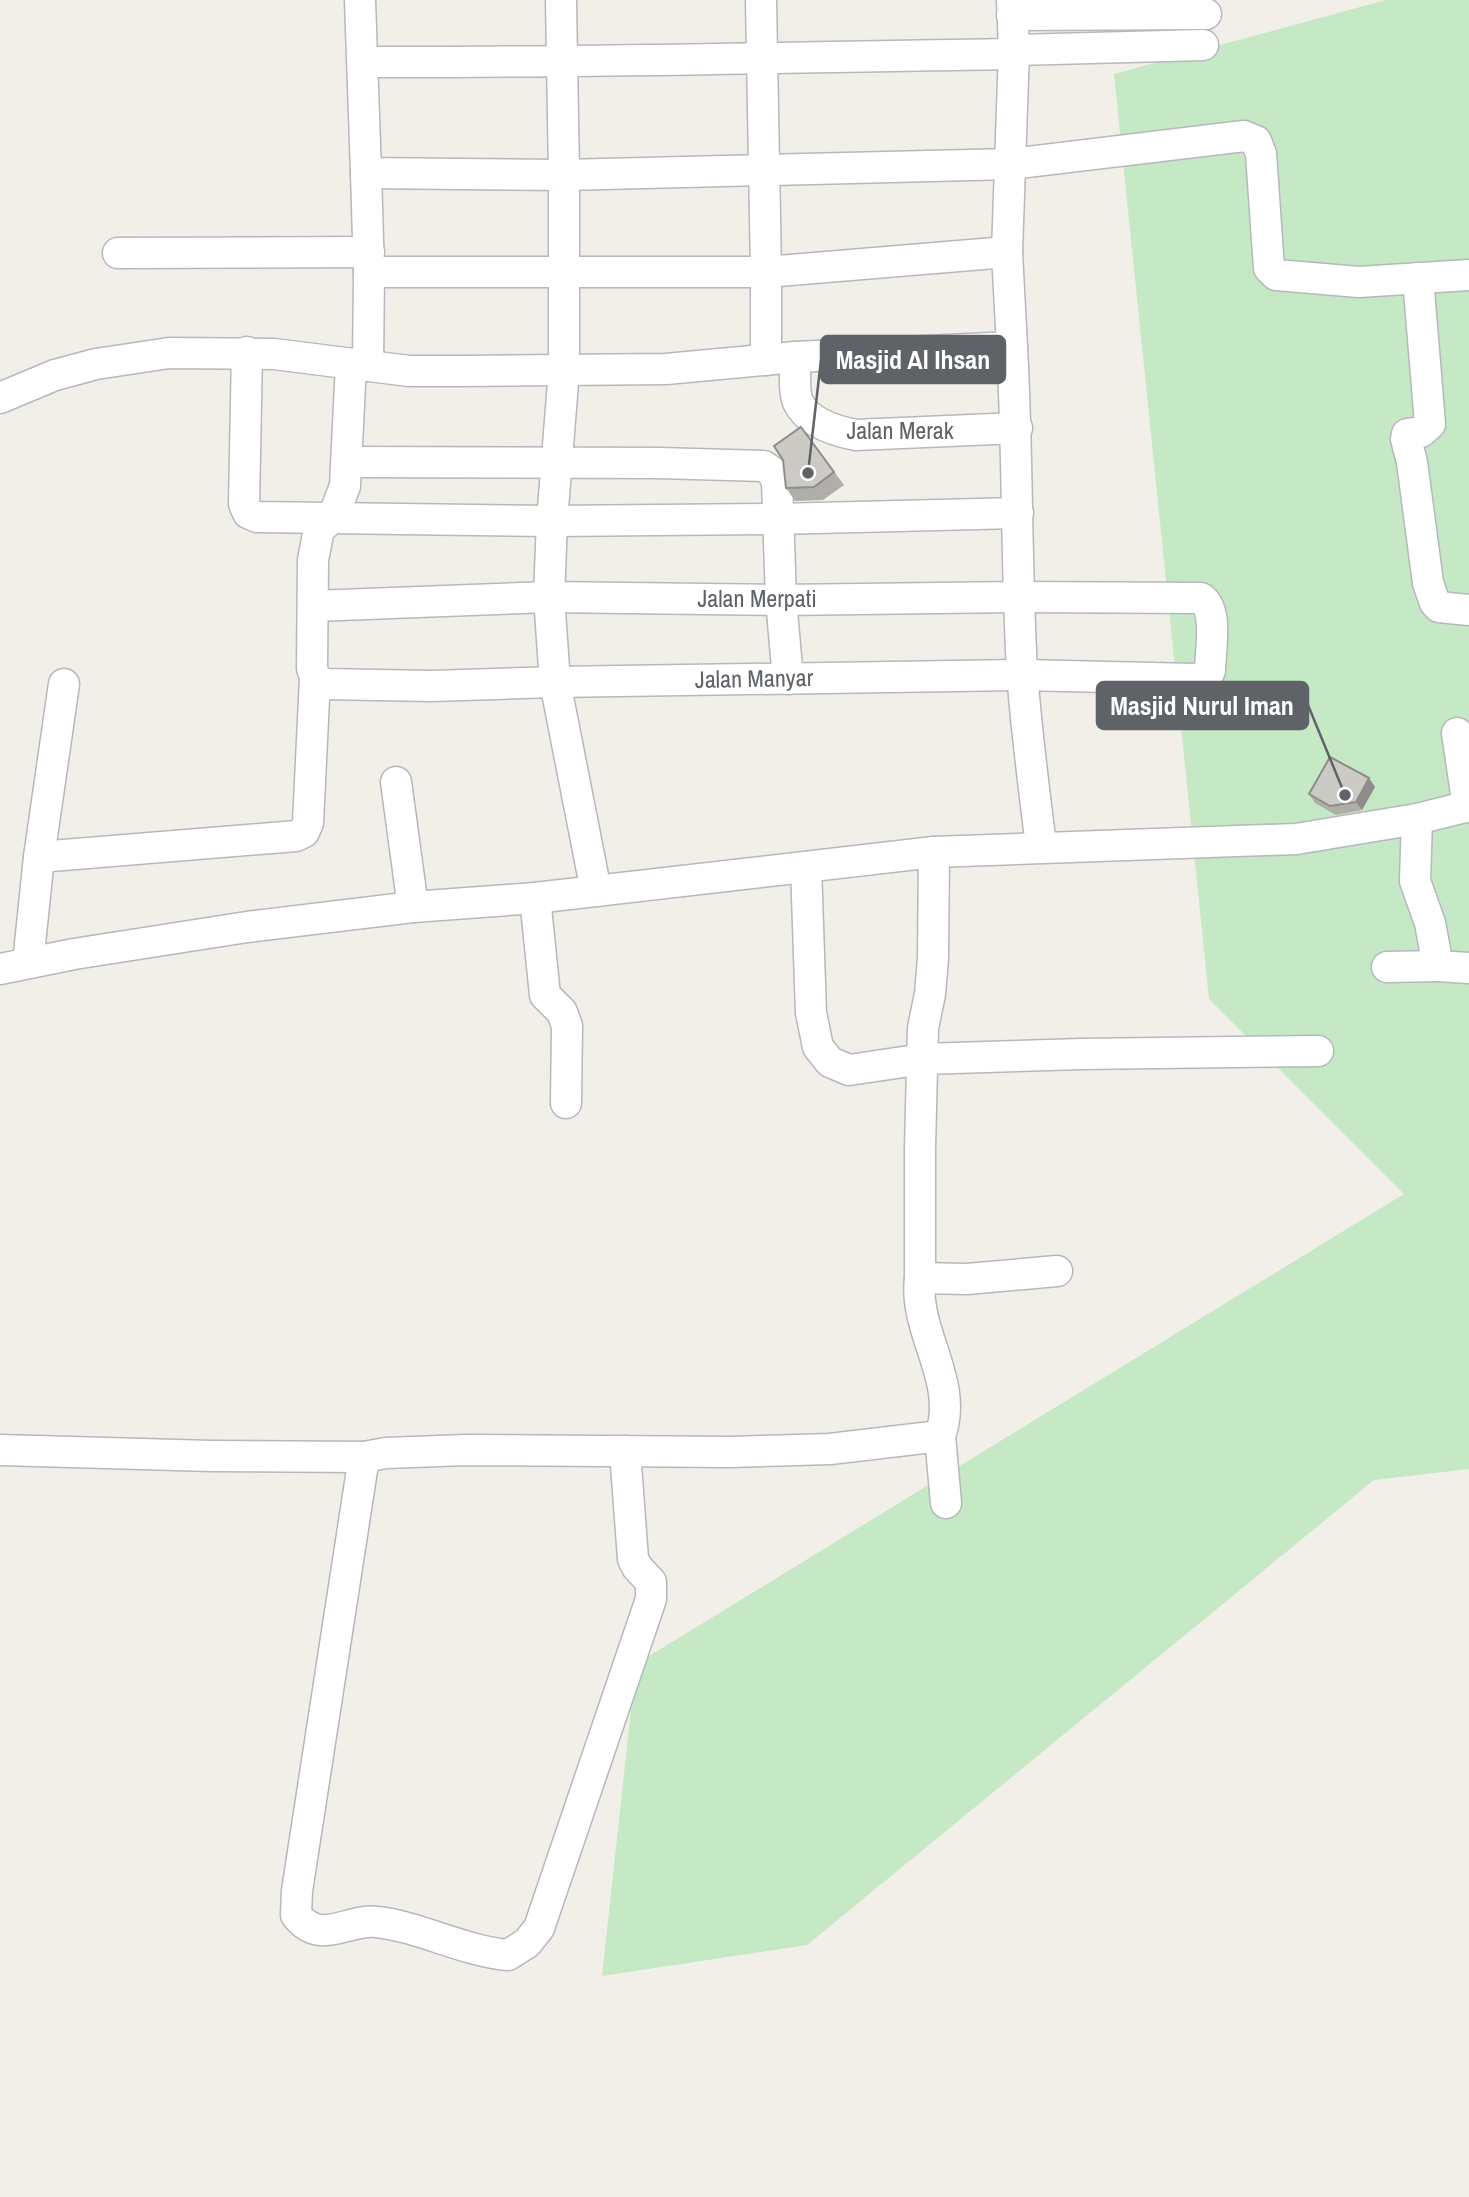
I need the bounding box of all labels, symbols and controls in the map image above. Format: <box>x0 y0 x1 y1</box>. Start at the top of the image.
callout: Masjid Al Ihsan <box>821 336 1005 383</box>
text: Masjid Al Ihsan <box>836 342 990 377</box>
street label: Jalan Merak <box>846 414 954 446</box>
street label: Jalan Merpati <box>697 582 817 614</box>
street label: Jalan Manyar <box>695 661 814 695</box>
callout: Masjid Nurul Iman <box>1097 682 1308 729</box>
text: Masjid Nurul Iman <box>1110 688 1294 723</box>

